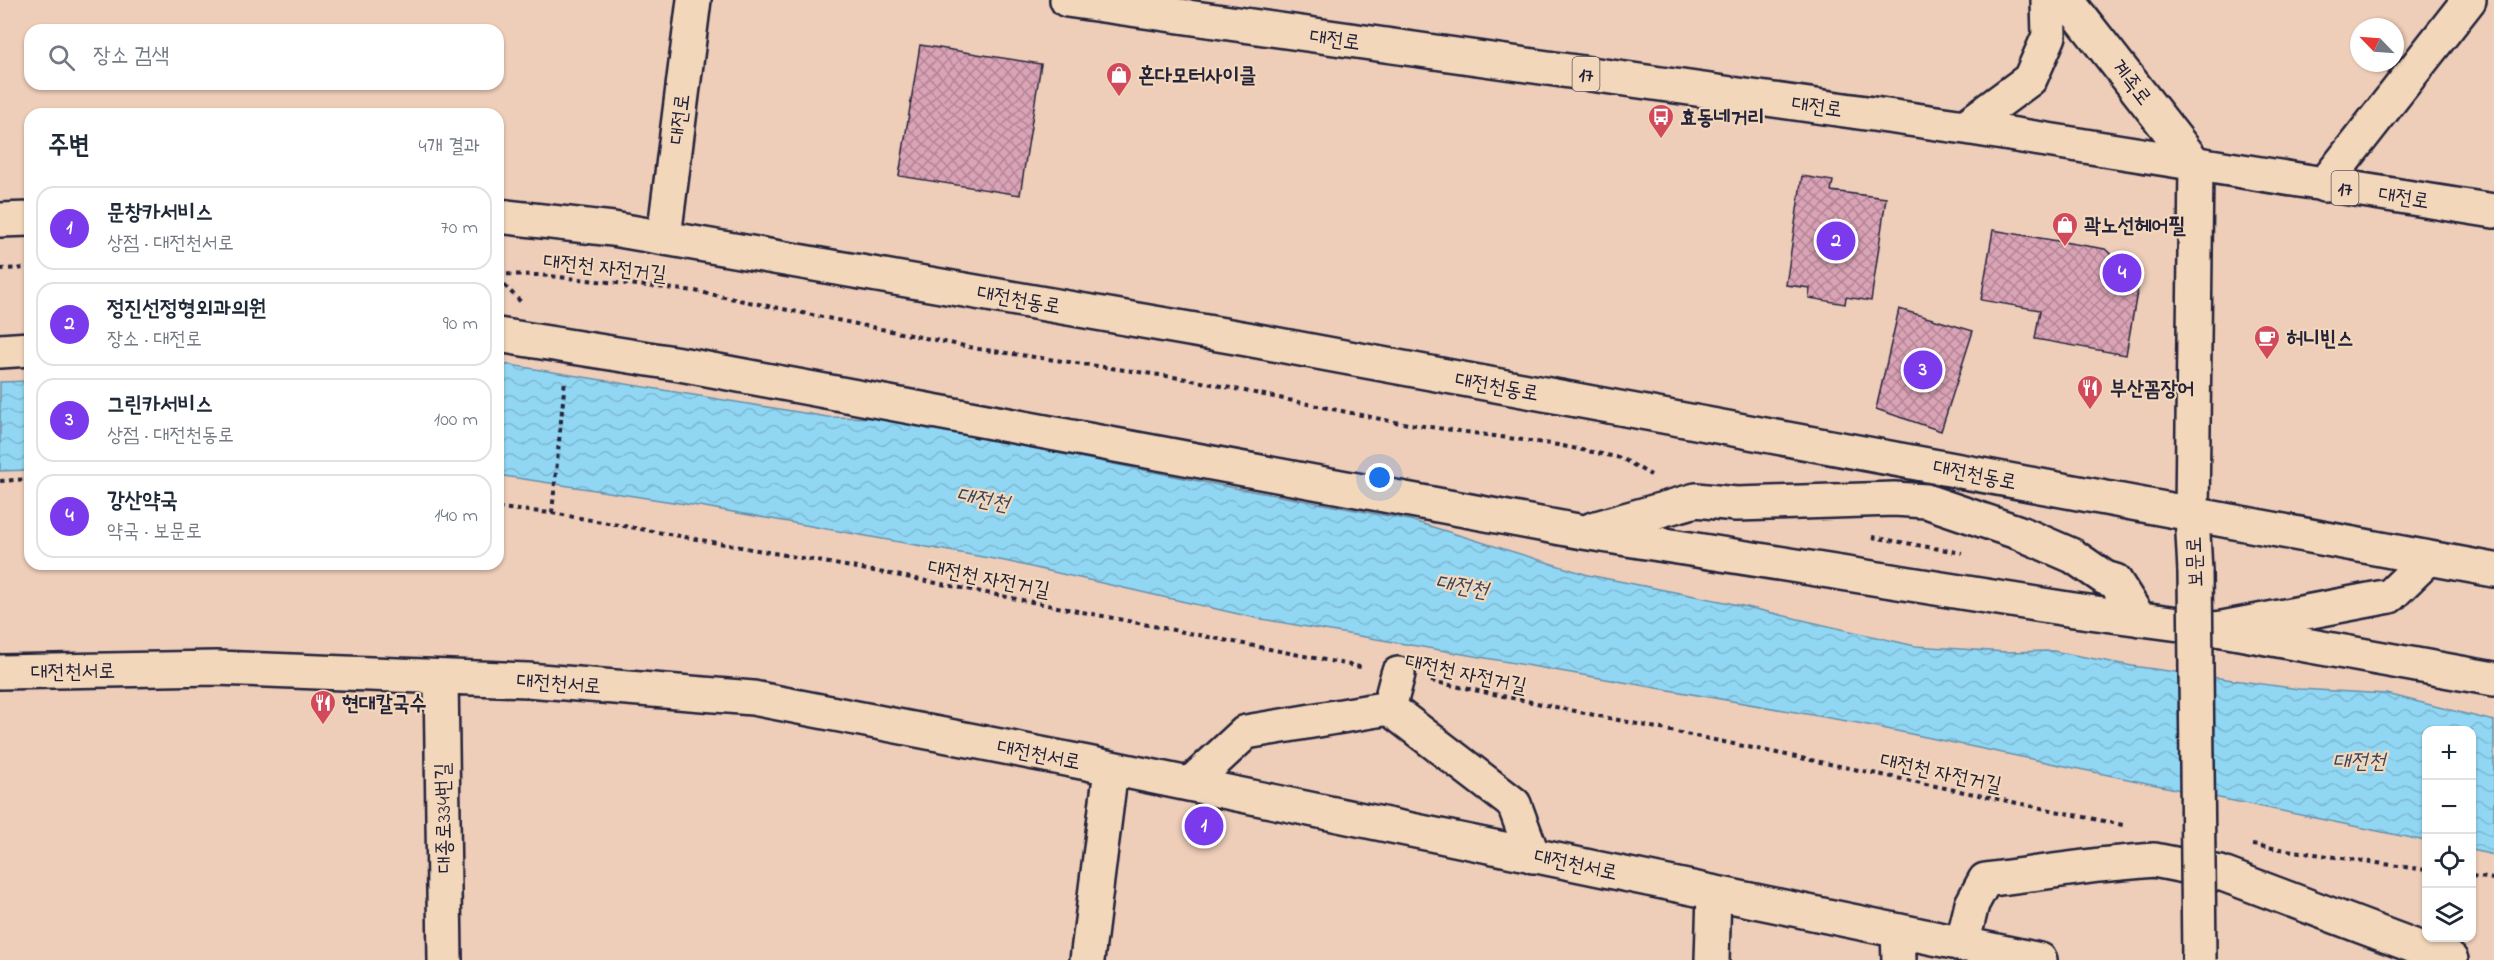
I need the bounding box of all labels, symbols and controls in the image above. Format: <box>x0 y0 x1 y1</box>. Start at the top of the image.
north arrow <box>2350 18 2404 72</box>
street label: 대전로 <box>1308 23 1362 59</box>
search box <box>24 24 504 90</box>
icon: search <box>45 41 78 74</box>
text: 장소 검색 <box>93 41 169 73</box>
street label: 계족로 <box>2103 54 2158 112</box>
road number: 17 <box>1572 57 1600 91</box>
shop icon: 혼다모터사이클 <box>1104 60 1134 98</box>
place label: 혼다모터사이클 <box>1138 62 1256 92</box>
street label: 대전로 <box>1790 90 1844 126</box>
street label: 대전로 <box>663 92 699 146</box>
bus stop icon: 효동네거리 <box>1646 102 1676 140</box>
place label: 효동네거리 <box>1680 104 1765 134</box>
text: 주변 <box>48 128 90 166</box>
text: 4개 결과 <box>418 133 480 162</box>
road number: 17 <box>2332 171 2358 205</box>
street label: 대전로 <box>2376 180 2431 218</box>
text: 문창카서비스 <box>107 198 213 230</box>
shop icon: 곽노선헤어필 <box>2050 210 2080 248</box>
place label: 곽노선헤어필 <box>2084 212 2186 242</box>
text: 1 <box>66 214 73 243</box>
text: 70 m <box>441 214 478 243</box>
pin: 2 <box>1816 218 1856 264</box>
text: 상점 · 대전천서로 <box>107 230 234 259</box>
street label: 대전천 자전거길 <box>542 248 668 290</box>
pin: 4 <box>2102 250 2142 296</box>
street label: 대전천동로 <box>974 279 1063 323</box>
text: 정진선정형외과의원 <box>107 294 266 326</box>
text: 2 <box>65 310 74 339</box>
text: 90 m <box>443 310 478 339</box>
cafe icon: 허니빈스 <box>2252 323 2282 361</box>
place label: 허니빈스 <box>2286 325 2354 355</box>
text: 장소 · 대전로 <box>107 326 202 355</box>
pin: 3 <box>1904 348 1942 392</box>
street label: 대전천동로 <box>1452 366 1541 410</box>
restaurant icon: 부산꼼장어 <box>2075 373 2105 411</box>
place label: 부산꼼장어 <box>2110 375 2195 405</box>
text: 그린카서비스 <box>107 390 213 422</box>
text: 3 <box>65 406 74 435</box>
text: 100 m <box>434 406 478 435</box>
text: 상점 · 대전천동로 <box>107 422 234 451</box>
street label: 대전천동로 <box>1930 453 2019 499</box>
your location <box>1365 463 1394 492</box>
water label: 대전천 <box>953 480 1014 522</box>
text: 강산약국 <box>107 486 178 518</box>
text: 4 <box>65 502 74 531</box>
text: 140 m <box>434 502 478 531</box>
text: 약국 · 보문로 <box>107 518 202 547</box>
street label: 보문로 <box>2180 536 2212 588</box>
street label: 대전천 자전거길 <box>925 553 1052 606</box>
water label: 대전천 <box>1433 568 1493 609</box>
street label: 대전천 자전거길 <box>1402 647 1529 702</box>
street label: 대전천서로 <box>31 657 116 689</box>
street label: 대전천서로 <box>516 667 602 703</box>
restaurant icon: 현대칼국수 <box>308 688 338 726</box>
place label: 현대칼국수 <box>342 690 427 720</box>
map controls <box>2422 726 2476 942</box>
button: + <box>2422 726 2476 780</box>
street label: 대전천서로 <box>994 733 1083 779</box>
street label: 대전천 자전거길 <box>1877 746 2004 801</box>
water label: 대전천 <box>2332 747 2388 779</box>
street label: 대종로334번길 <box>429 762 461 873</box>
button: − <box>2422 780 2476 834</box>
pin: 1 <box>1184 804 1224 848</box>
button: locate <box>2422 834 2476 888</box>
street label: 대전천서로 <box>1531 842 1620 889</box>
button: layers <box>2422 888 2476 942</box>

